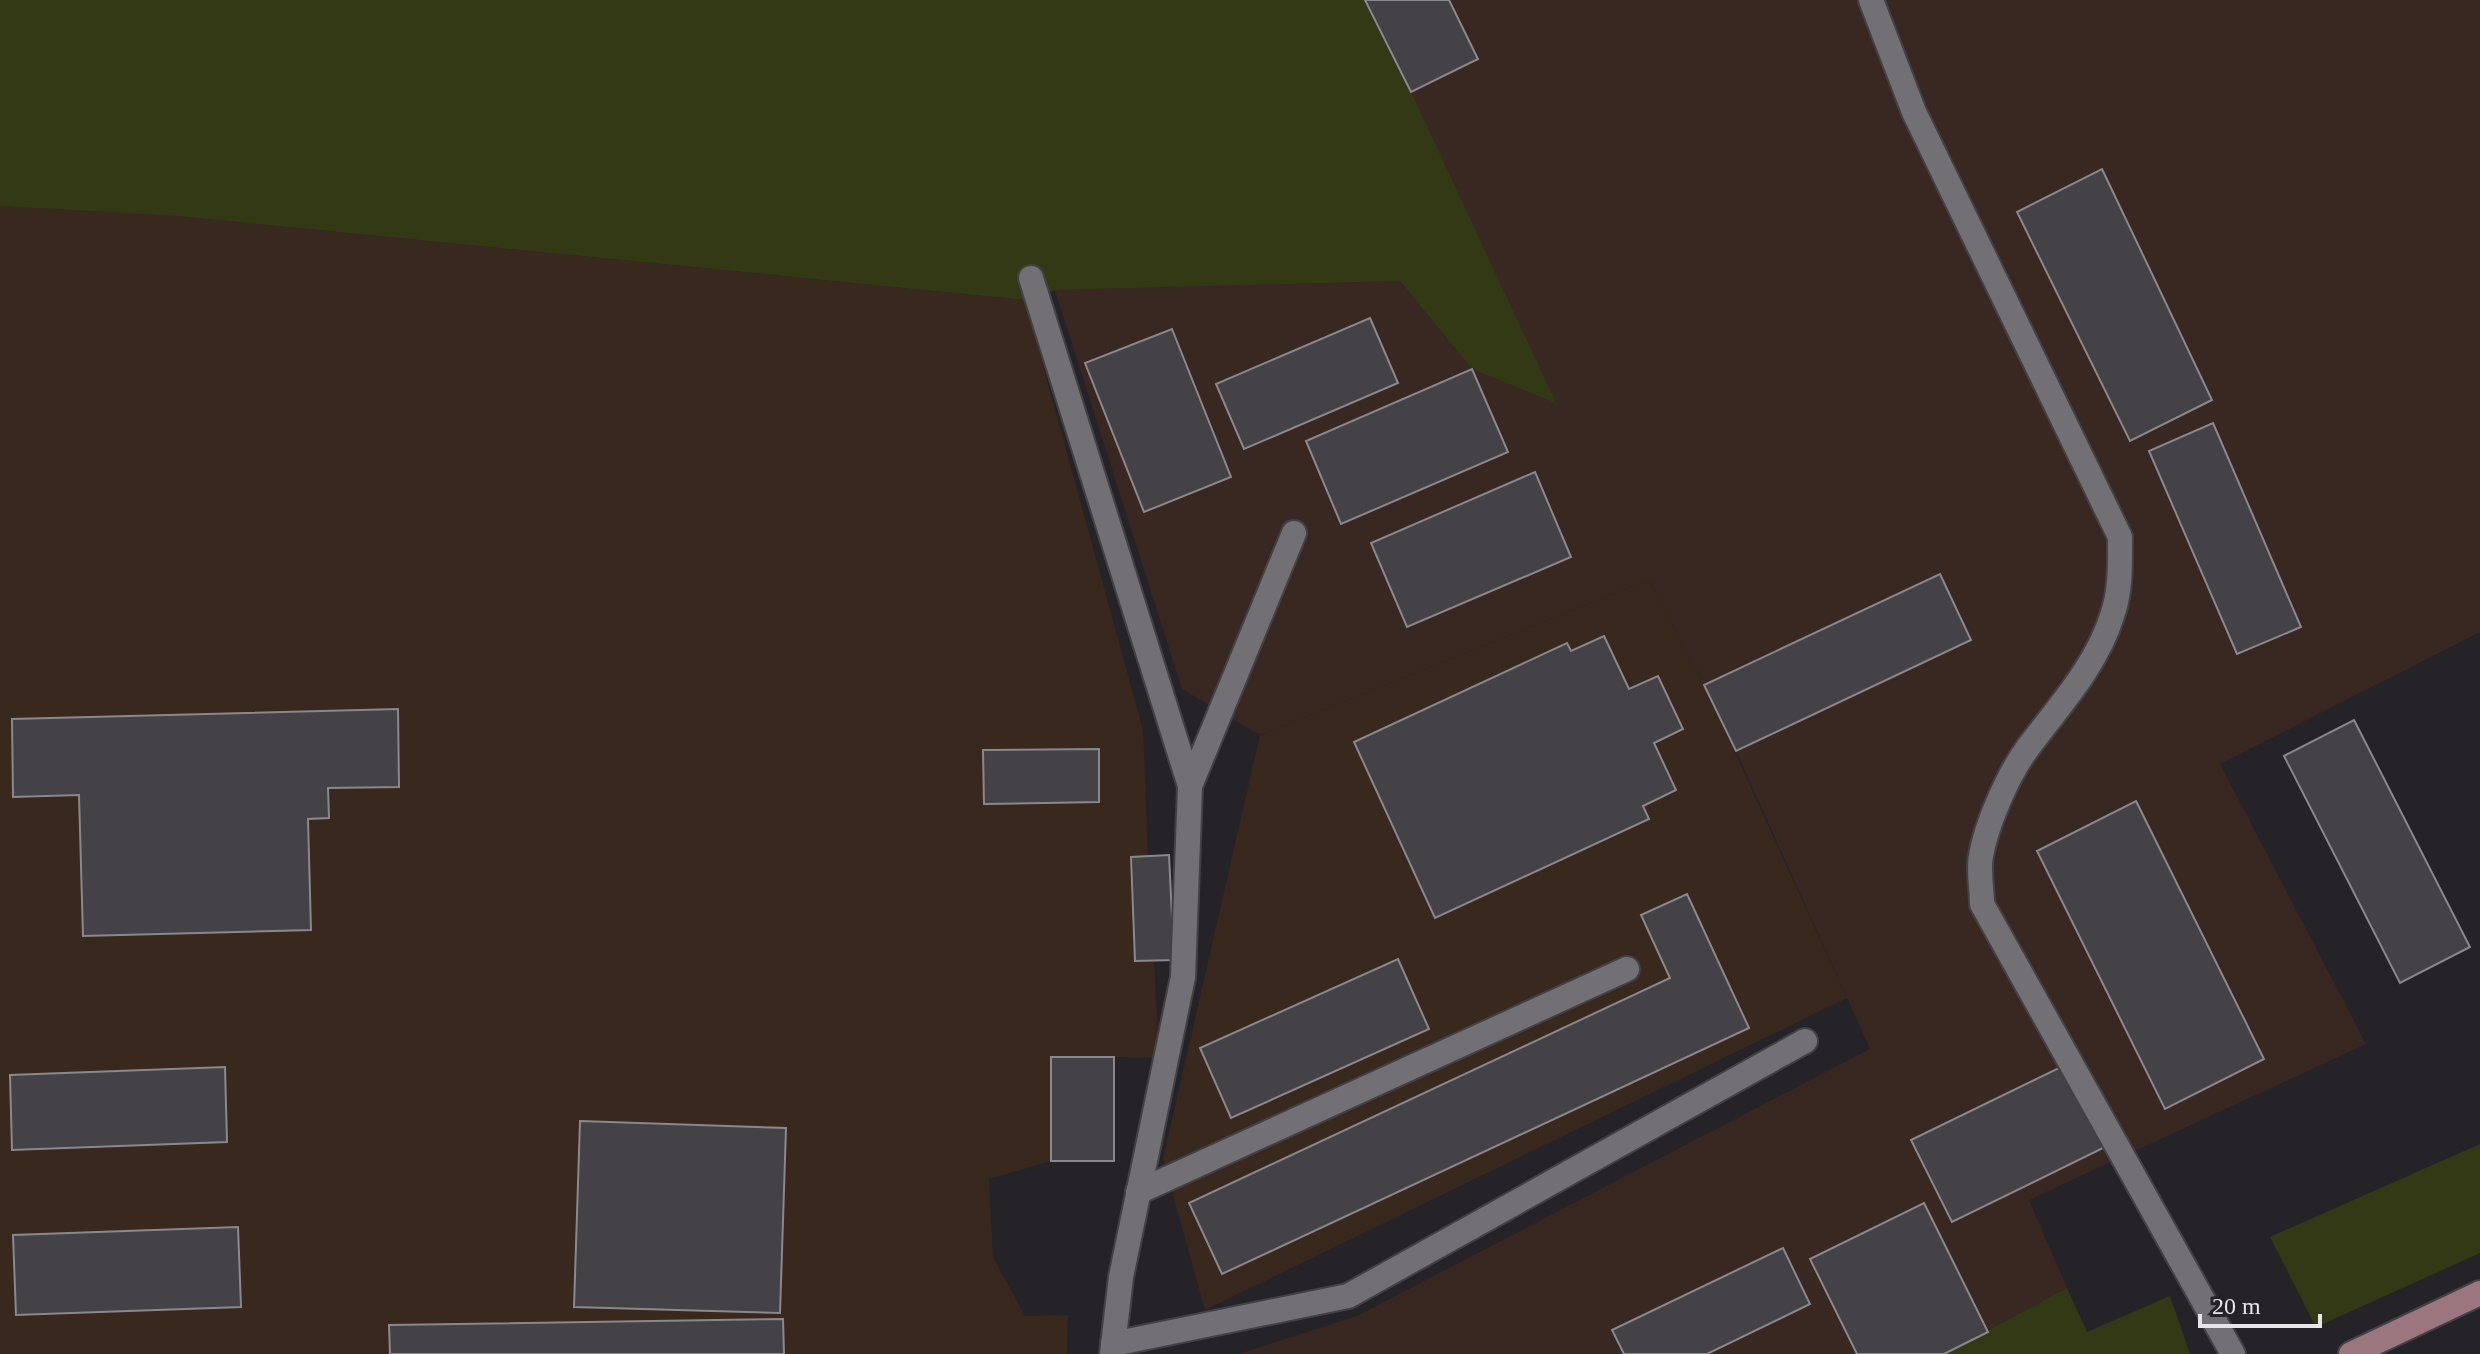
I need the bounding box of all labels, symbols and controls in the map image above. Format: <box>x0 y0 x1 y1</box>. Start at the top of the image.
scale bar <box>2200 1278 2320 1328</box>
text: 20 m <box>2212 1293 2261 1319</box>

